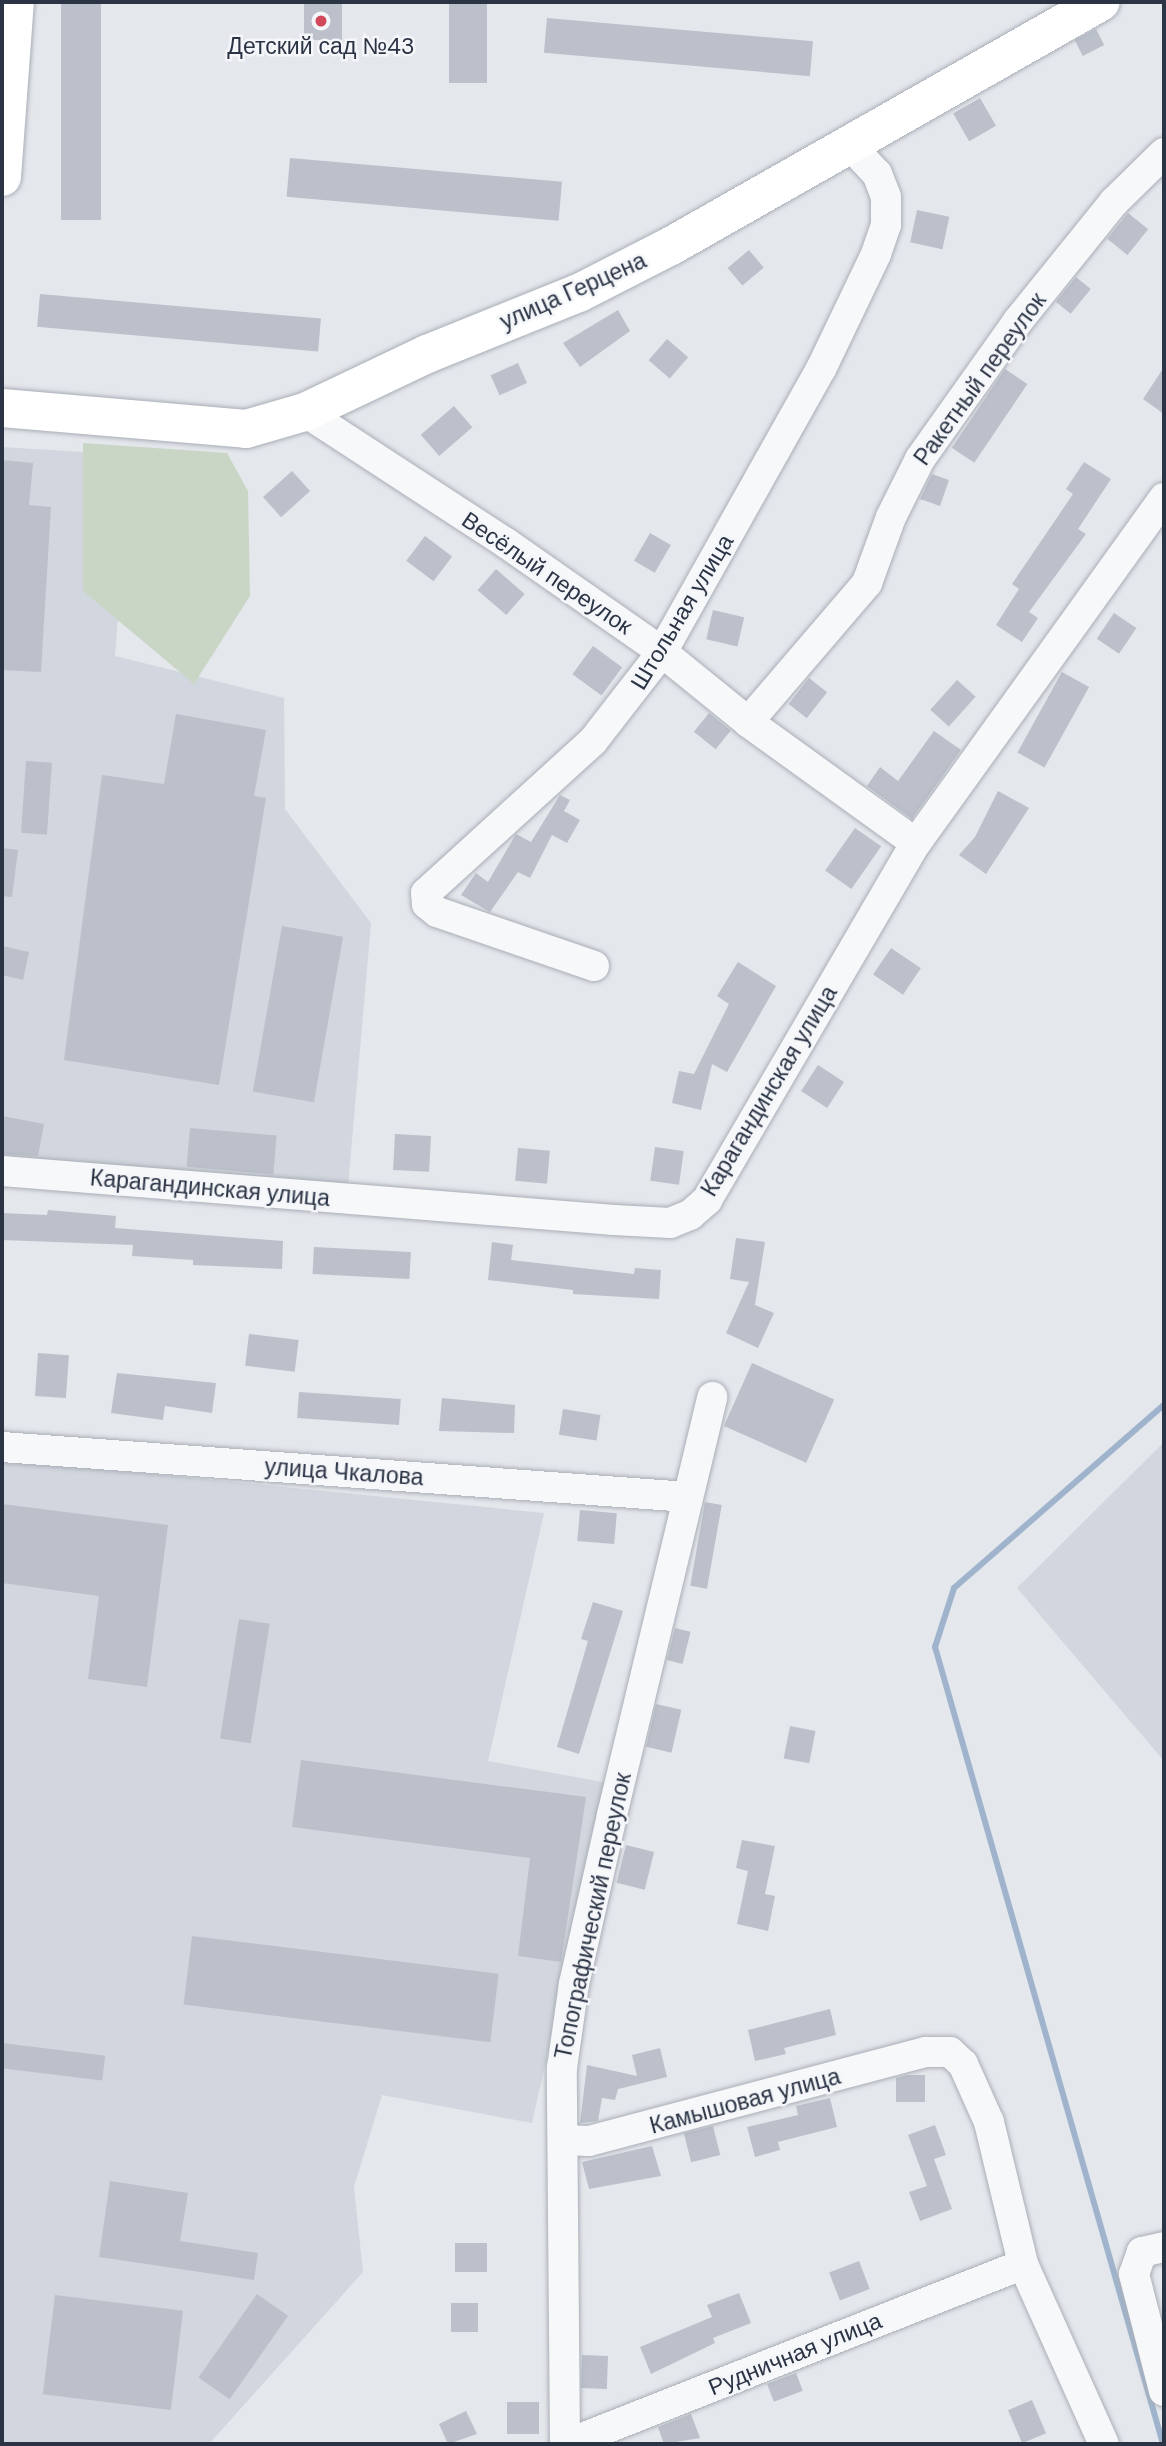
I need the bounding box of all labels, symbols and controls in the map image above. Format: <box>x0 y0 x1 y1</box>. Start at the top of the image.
marker: Детский сад №43 <box>313 13 329 29</box>
place label: Детский сад №43 <box>227 32 415 60</box>
street label: улица Герцена <box>496 246 650 336</box>
street label: Ракетный переулок <box>908 287 1052 471</box>
street label: Весёлый переулок <box>457 506 637 640</box>
street label: Штольная улица <box>625 529 739 695</box>
street label: Карагандинская улица <box>695 981 843 1201</box>
street label: Карагандинская улица <box>89 1164 331 1212</box>
street label: улица Чкалова <box>264 1453 424 1491</box>
street label: Топографический переулок <box>549 1770 637 2062</box>
street label: Камышовая улица <box>647 2062 843 2140</box>
street label: Рудничная улица <box>704 2307 886 2401</box>

